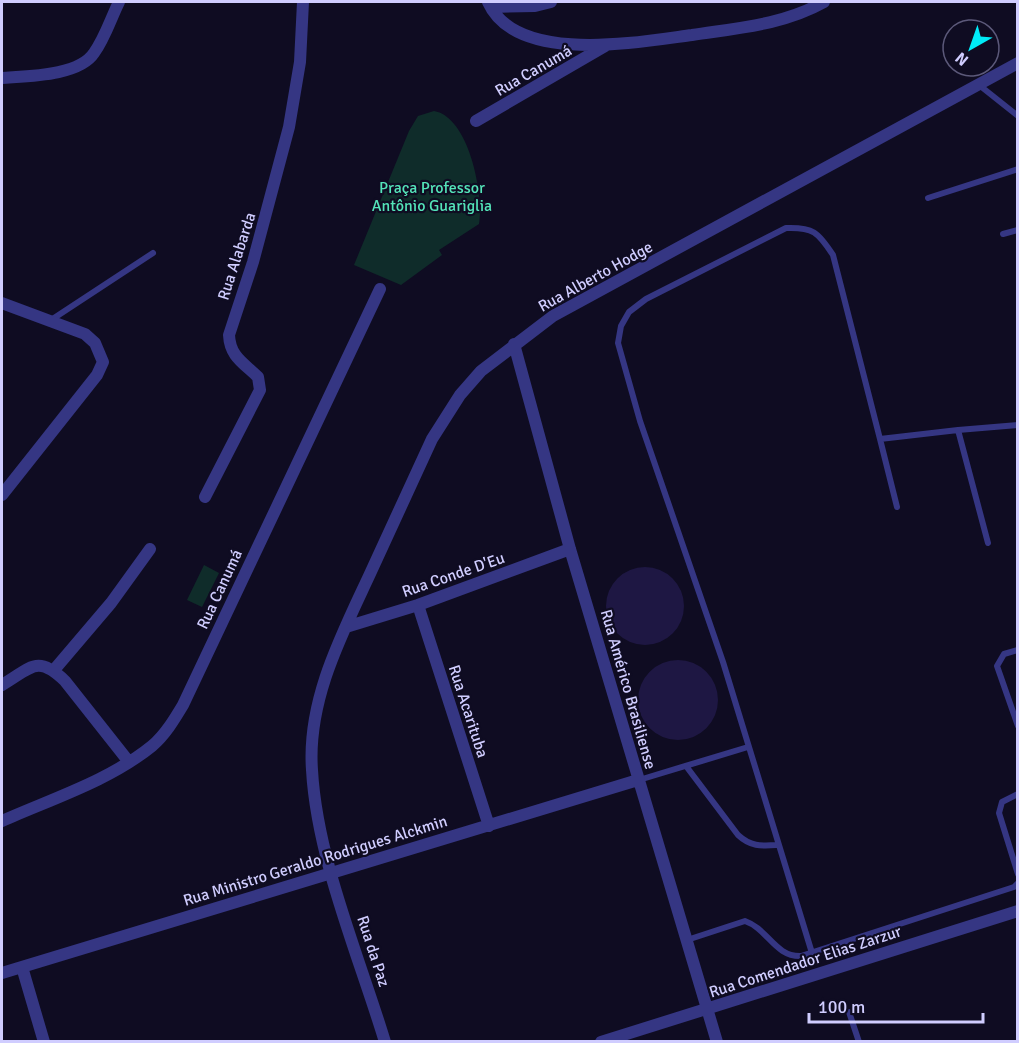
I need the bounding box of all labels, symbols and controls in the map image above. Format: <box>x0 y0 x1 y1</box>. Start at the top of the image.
north arrow <box>941 18 1001 78</box>
street label: Rua Canumá <box>491 41 576 101</box>
text: N <box>951 47 973 70</box>
park label: Praça Professor Antônio Guariglia <box>372 178 492 216</box>
street label: Rua Alabarda <box>213 210 261 303</box>
street label: Rua Alberto Hodge <box>535 237 656 317</box>
street label: Rua Canumá <box>193 546 247 632</box>
street label: Rua Conde D'Eu <box>399 548 507 602</box>
street label: Rua Américo Brasiliense <box>596 607 660 772</box>
street label: Rua Acarituba <box>444 662 492 760</box>
street label: Rua Ministro Geraldo Rodrigues Alckmin <box>181 811 450 911</box>
street label: Rua da Paz <box>352 913 394 989</box>
street label: Rua Comendador Elias Zarzur <box>707 921 904 1003</box>
scale bar <box>809 986 983 1024</box>
text: 100 m <box>818 996 865 1018</box>

